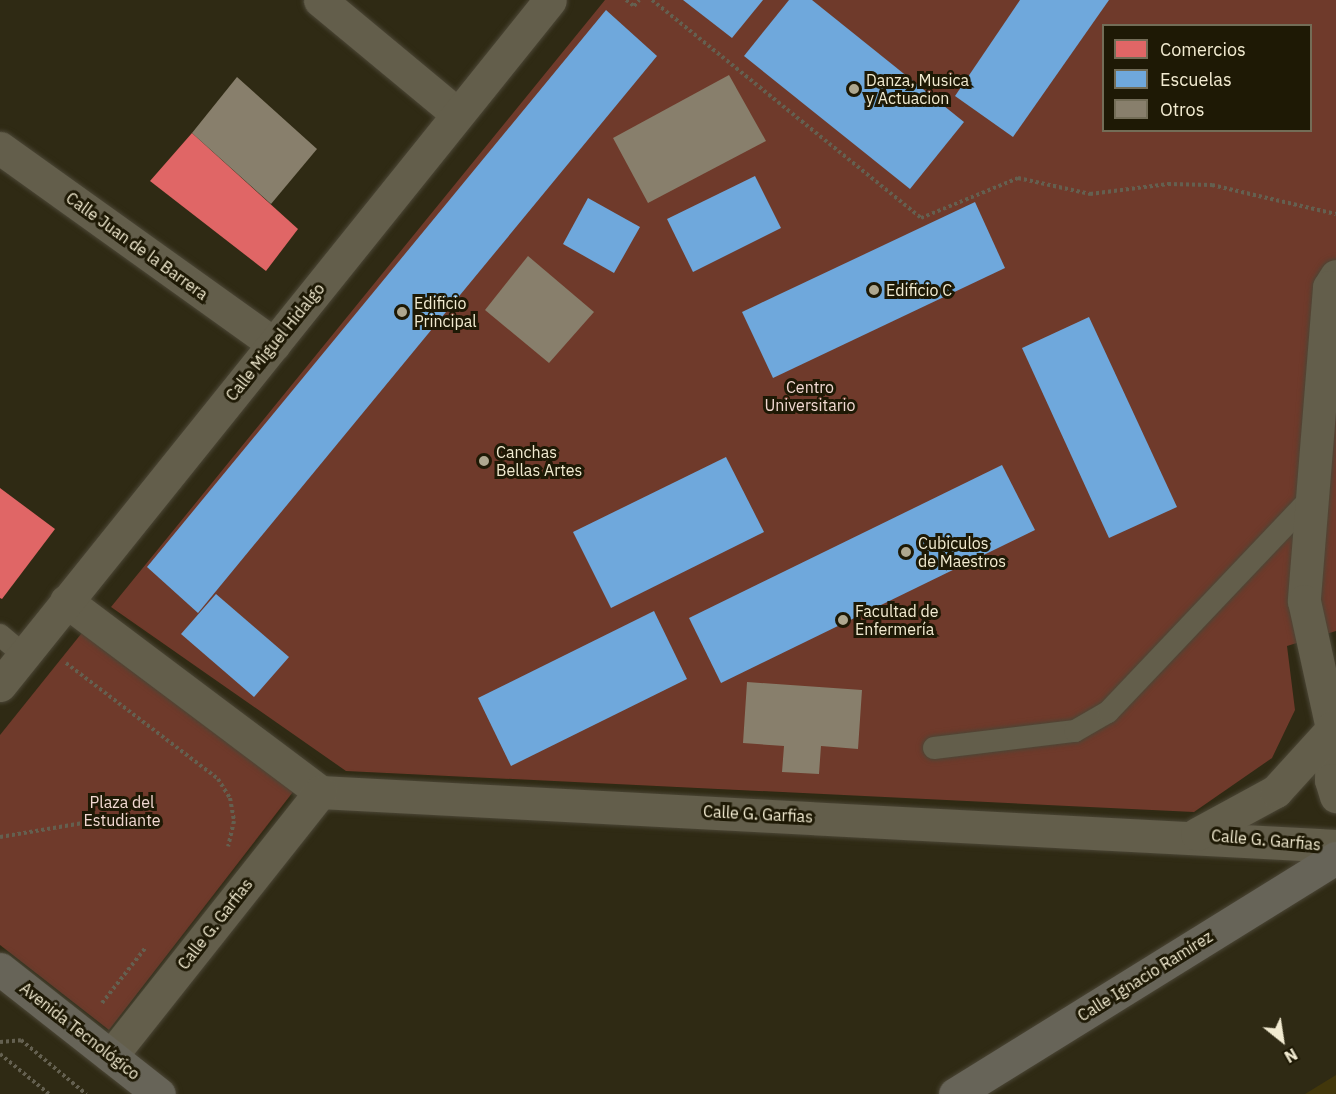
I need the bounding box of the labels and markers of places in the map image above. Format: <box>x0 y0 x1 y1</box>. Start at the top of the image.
place label: Danza, Musica y Actuacion <box>866 70 969 108</box>
marker: Danza, Musica y Actuacion <box>847 82 861 96</box>
place label: Edificio C <box>886 280 952 300</box>
marker: Edificio C <box>867 283 881 297</box>
place label: Edificio Principal <box>414 293 477 331</box>
marker: Edificio Principal <box>395 305 409 319</box>
place label: Canchas Bellas Artes <box>496 442 582 480</box>
marker: Canchas Bellas Artes <box>477 454 491 468</box>
place label: Cubiculos de Maestros <box>918 533 1006 571</box>
marker: Cubiculos de Maestros <box>899 545 913 559</box>
place label: Facultad de Enfermería <box>855 601 939 639</box>
marker: Facultad de Enfermería <box>836 613 850 627</box>

